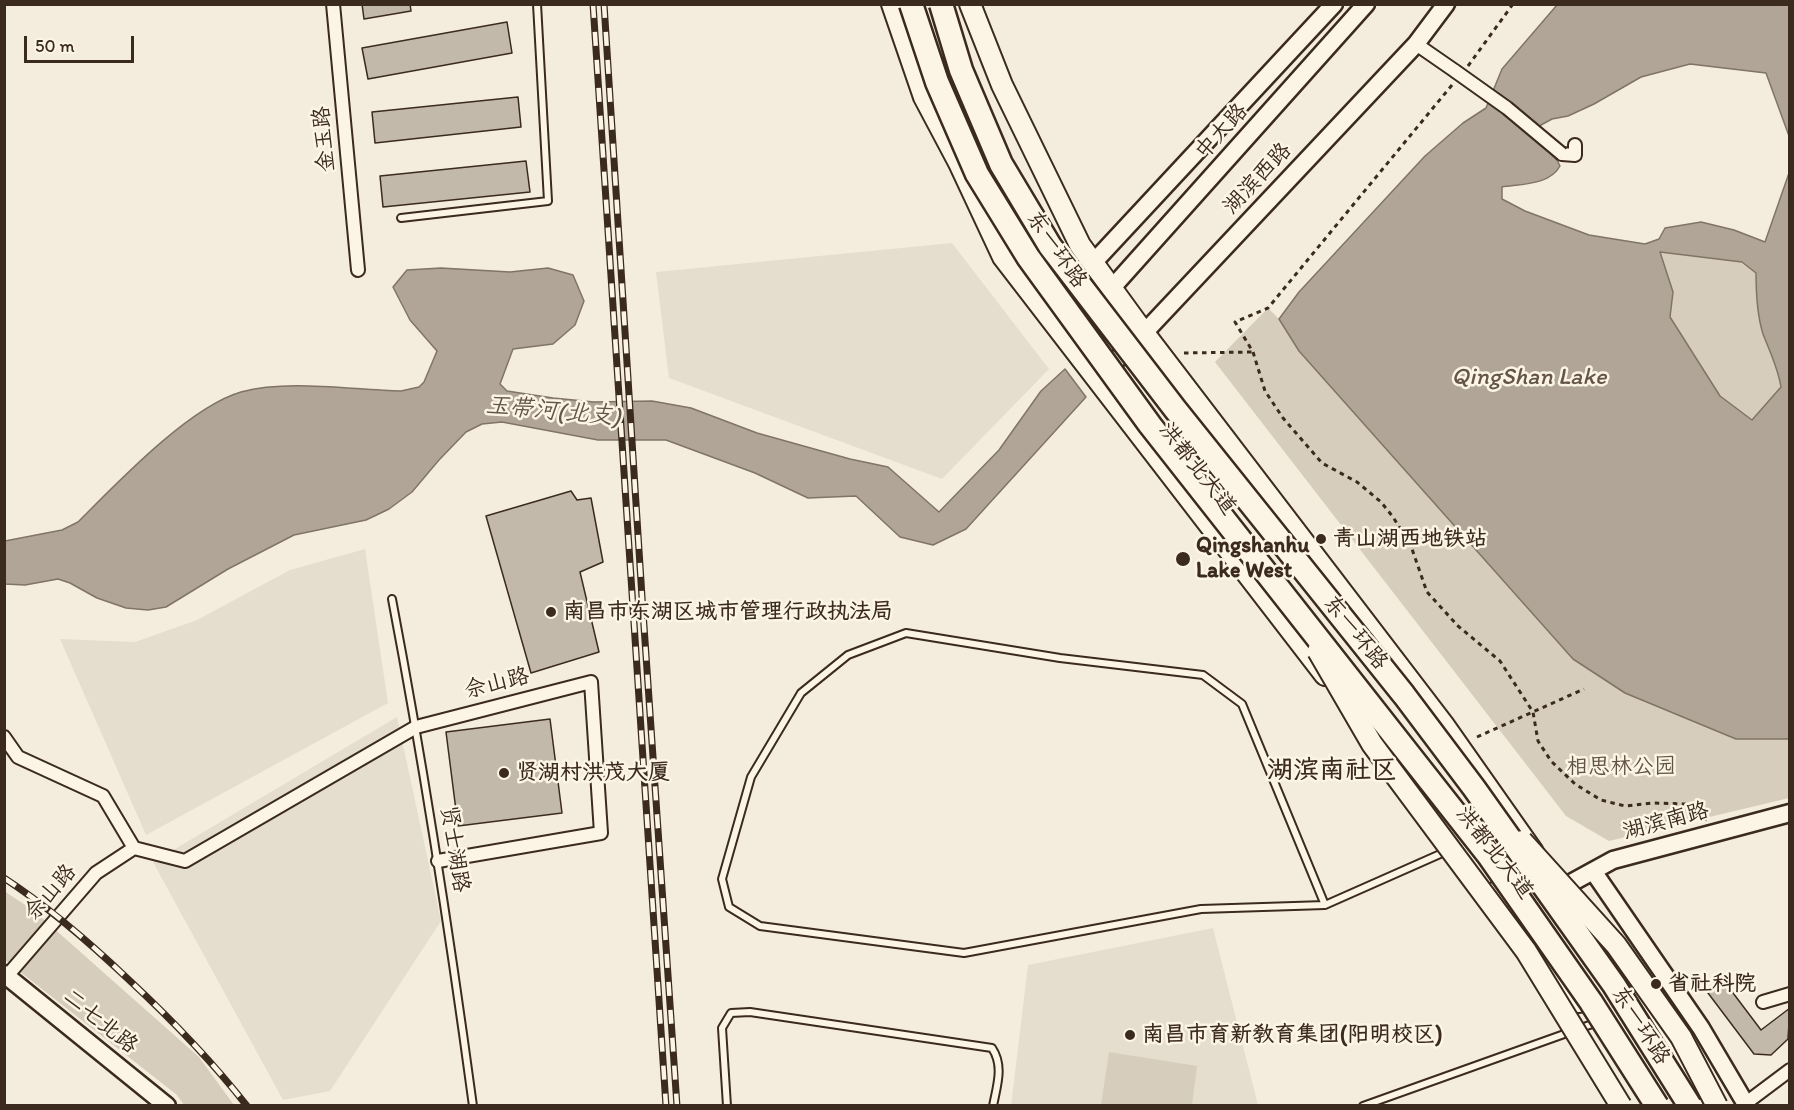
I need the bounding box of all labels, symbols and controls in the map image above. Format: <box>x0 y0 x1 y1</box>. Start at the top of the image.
scale bar <box>27 24 136 62</box>
text: 50 m <box>35 35 75 57</box>
street label: 中大路 <box>1190 99 1254 165</box>
street label: 金玉路 <box>309 105 341 173</box>
street label: 湖滨西路 <box>1218 138 1298 220</box>
street label: 东一环路 <box>1020 206 1092 294</box>
water label: QingShan Lake <box>1452 364 1606 392</box>
water label: 玉带河(北支) <box>484 392 622 432</box>
street label: 洪都北大道 <box>1153 418 1241 520</box>
place label: 青山湖西地铁站 <box>1333 526 1487 552</box>
marker: 青山湖西地铁站 <box>1314 532 1328 546</box>
place label: Qingshanhu Lake West <box>1196 533 1309 584</box>
marker: Qingshanhu Lake West <box>1174 550 1192 568</box>
street label: 东一环路 <box>1317 590 1393 676</box>
place label: 南昌市东湖区城市管理行政执法局 <box>563 599 893 625</box>
marker: 南昌市东湖区城市管理行政执法局 <box>544 605 558 619</box>
street label: 佘山路 <box>462 663 532 705</box>
park label: 相思林公园 <box>1566 754 1676 780</box>
district label: 湖滨南社区 <box>1267 755 1397 787</box>
place label: 贤湖村洪茂大厦 <box>516 760 670 786</box>
marker: 贤湖村洪茂大厦 <box>497 766 511 780</box>
street label: 湖滨南路 <box>1620 798 1712 846</box>
street label: 洪都北大道 <box>1450 802 1538 904</box>
street label: 贤士湖路 <box>434 803 474 895</box>
street label: 佘山路 <box>19 859 83 927</box>
place label: 省社科院 <box>1668 971 1756 997</box>
marker: 省社科院 <box>1649 977 1663 991</box>
street label: 东一环路 <box>1605 982 1675 1070</box>
street label: 二七北路 <box>57 984 143 1060</box>
place label: 南昌市育新教育集团(阳明校区) <box>1142 1022 1442 1048</box>
marker: 南昌市育新教育集团(阳明校区) <box>1123 1028 1137 1042</box>

